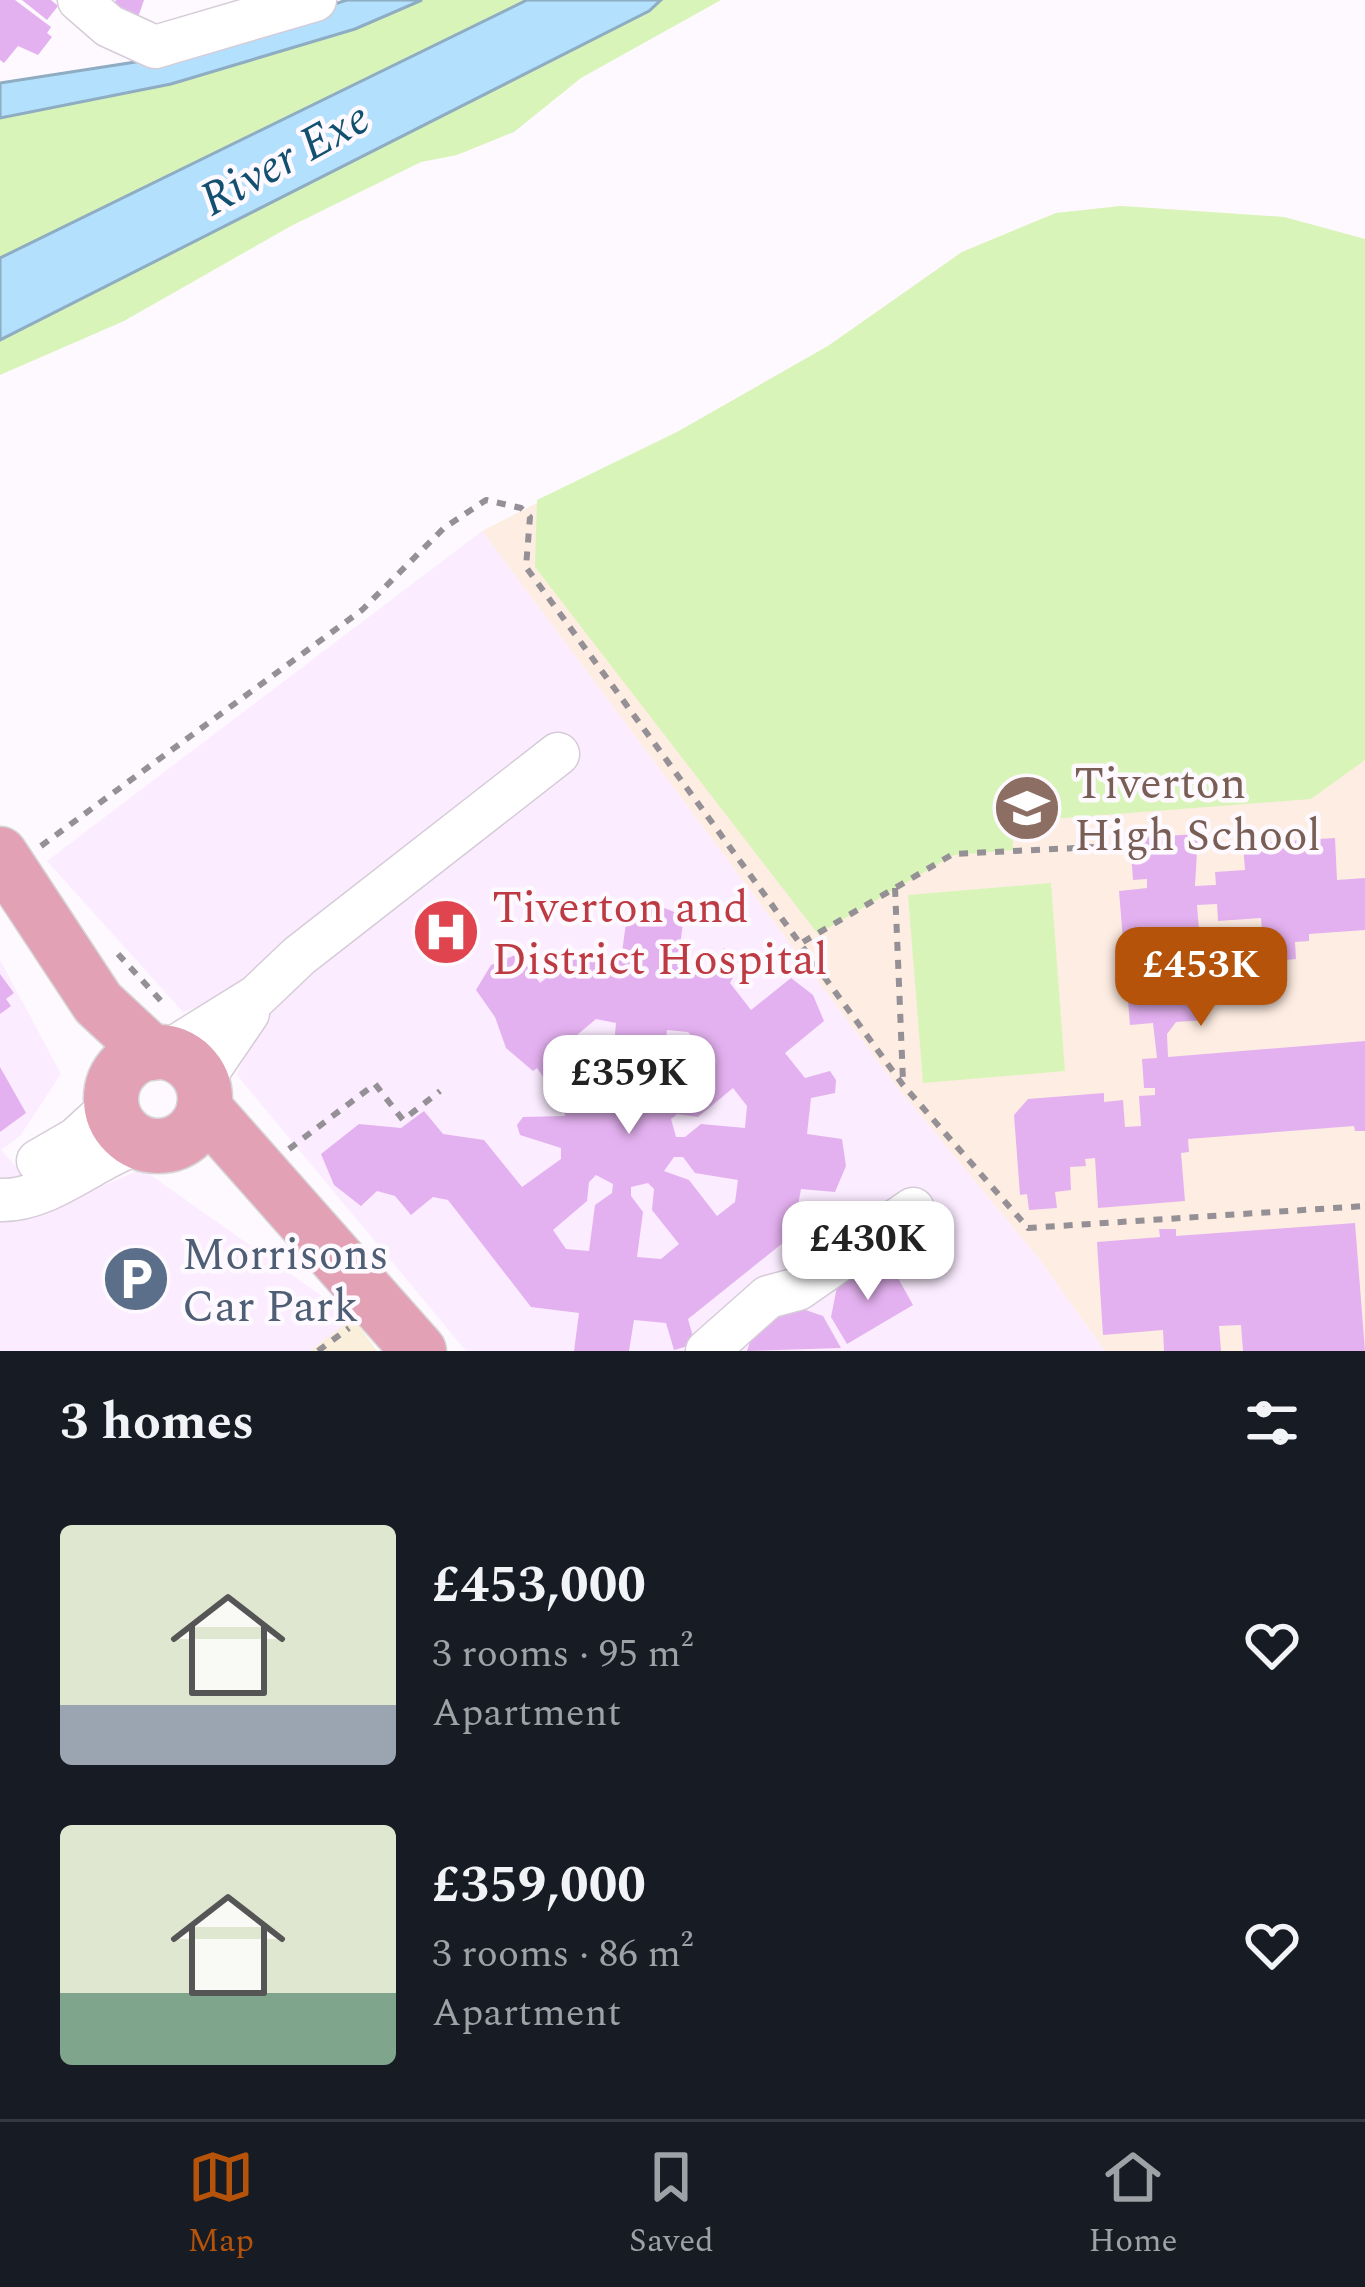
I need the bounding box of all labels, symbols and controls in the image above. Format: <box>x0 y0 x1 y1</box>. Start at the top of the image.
water label: River Exe <box>187 82 384 236</box>
place label: Tiverton High School <box>1074 750 1321 871</box>
school or university icon: Tiverton High School <box>992 773 1062 843</box>
place label: Tiverton and District Hospital <box>492 874 828 995</box>
hospital icon: Tiverton and District Hospital <box>411 897 481 967</box>
pin: £453K <box>1117 927 1285 1029</box>
text: £453K <box>1142 936 1260 995</box>
pin: £359K <box>545 1035 713 1137</box>
text: £359K <box>570 1044 688 1103</box>
pin: £430K <box>784 1201 952 1303</box>
text: £430K <box>809 1210 927 1269</box>
place label: Morrisons Car Park <box>182 1221 389 1342</box>
parking icon: Morrisons Car Park <box>101 1244 171 1314</box>
text: 3 homes <box>60 1384 254 1462</box>
icon: filters <box>1239 1390 1305 1456</box>
text: £453,000 <box>432 1547 646 1625</box>
icon: home <box>156 1573 300 1717</box>
icon: heart <box>1239 1612 1305 1678</box>
text: 3 rooms · 95 m² <box>432 1625 693 1684</box>
text: Apartment <box>432 1684 621 1743</box>
text: £359,000 <box>432 1847 646 1925</box>
icon: home <box>156 1873 300 2017</box>
icon: heart <box>1239 1912 1305 1978</box>
text: 3 rooms · 86 m² <box>432 1925 693 1984</box>
text: Apartment <box>432 1984 621 2043</box>
tab: Map <box>188 2144 254 2266</box>
tab: Saved <box>629 2144 714 2266</box>
tab: Home <box>1089 2144 1178 2266</box>

